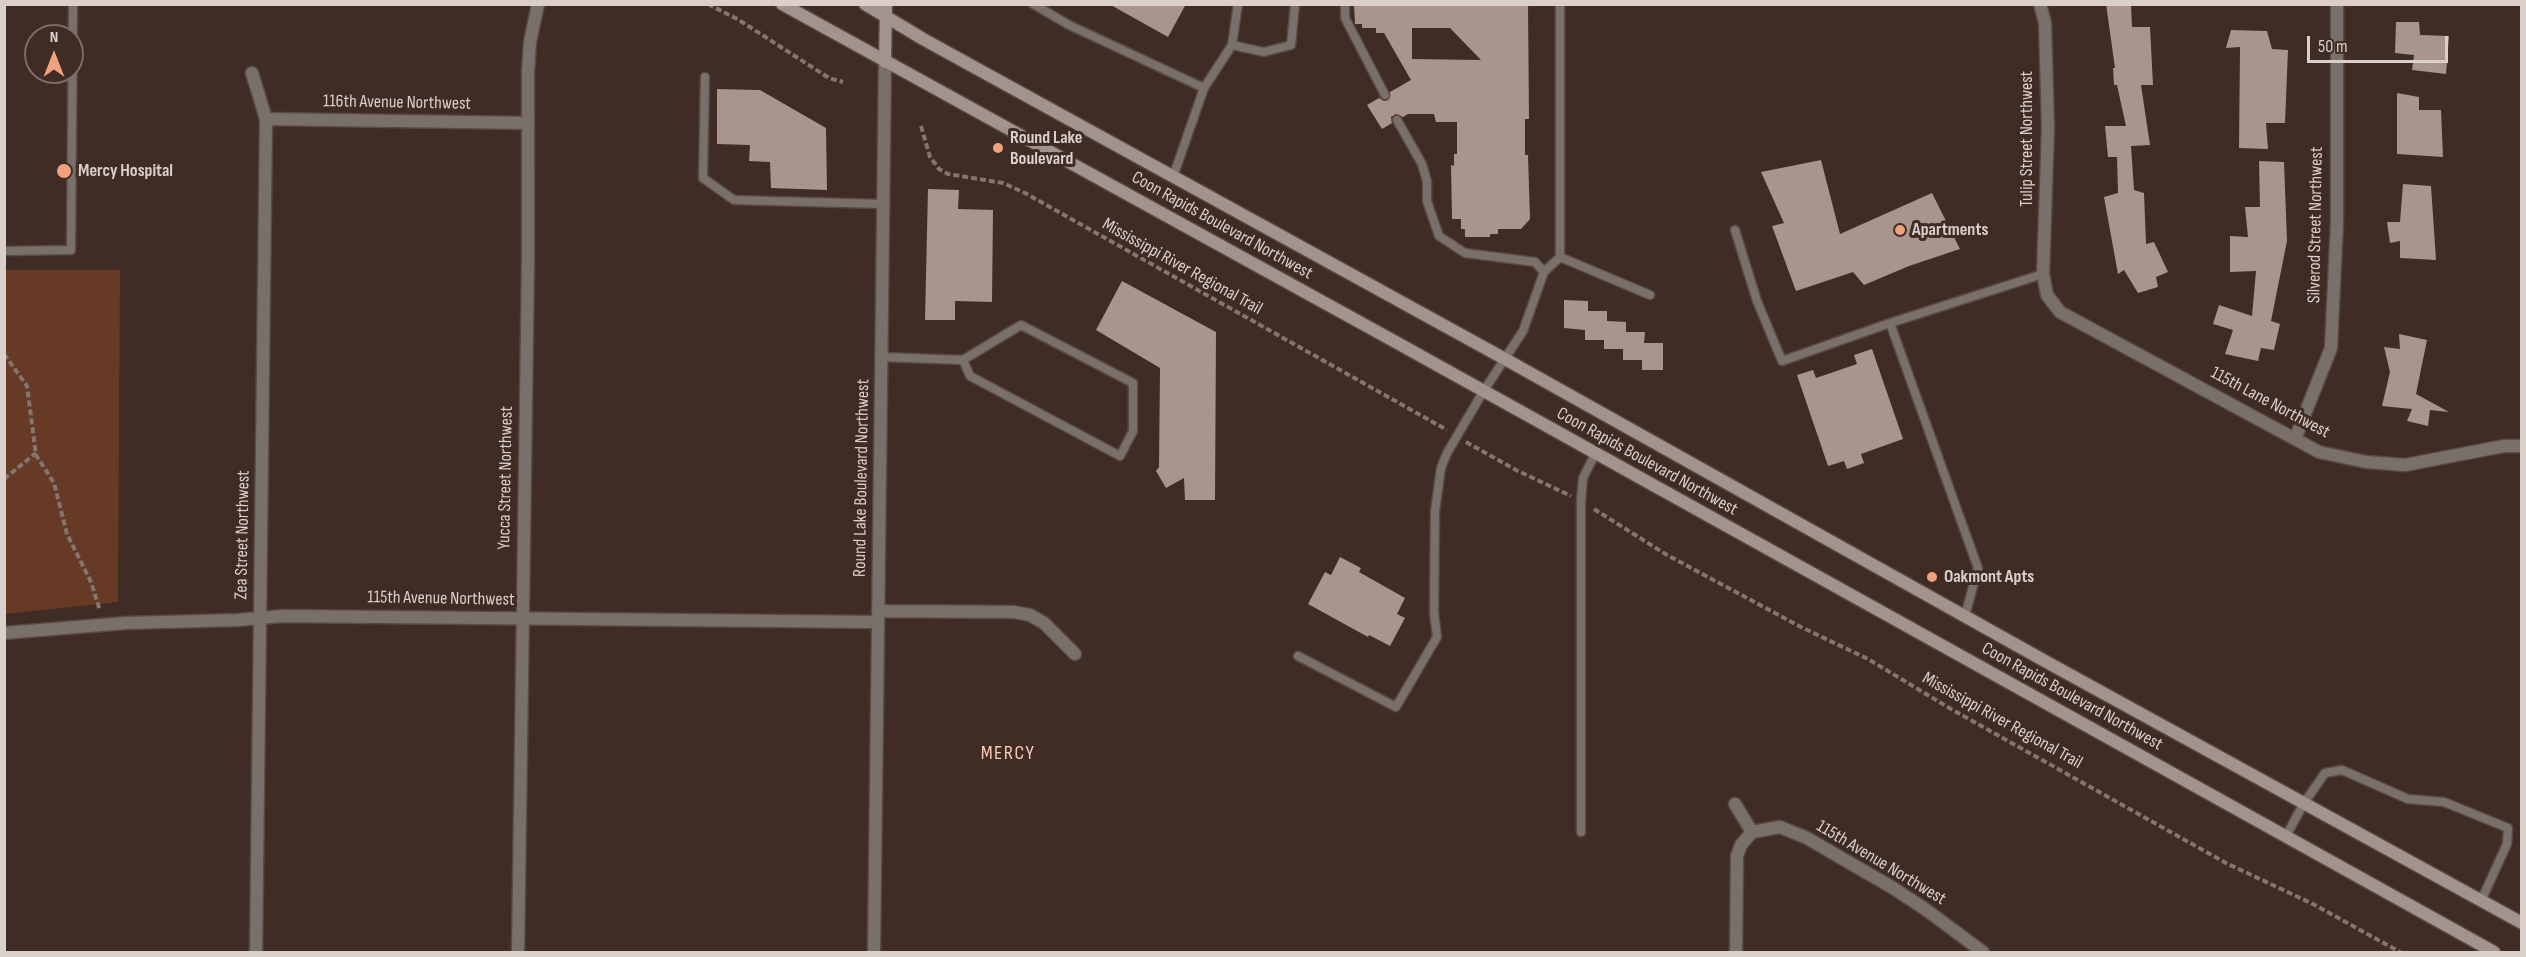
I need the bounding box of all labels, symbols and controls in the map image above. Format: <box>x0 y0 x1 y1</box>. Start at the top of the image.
north arrow <box>24 24 84 84</box>
scale bar <box>2310 24 2451 62</box>
text: N <box>50 28 58 47</box>
text: 50 m <box>2318 36 2348 57</box>
street label: Tulip Street Northwest <box>2016 71 2038 207</box>
street label: 116th Avenue Northwest <box>323 91 471 115</box>
place label: Round Lake Boulevard <box>1010 127 1083 170</box>
marker: Round Lake Boulevard <box>991 141 1005 155</box>
street label: Silverod Street Northwest <box>2304 147 2328 303</box>
place label: Mercy Hospital <box>78 160 173 182</box>
marker: Mercy Hospital <box>55 162 73 180</box>
street label: Coon Rapids Boulevard Northwest <box>1128 167 1316 285</box>
street label: Mississippi River Regional Trail <box>1098 214 1266 320</box>
place label: Apartments <box>1912 219 1988 241</box>
marker: Apartments <box>1893 223 1907 237</box>
street label: 115th Lane Northwest <box>2207 363 2333 443</box>
street label: Round Lake Boulevard Northwest <box>849 379 875 577</box>
street label: Coon Rapids Boulevard Northwest <box>1553 403 1741 521</box>
street label: Yucca Street Northwest <box>494 406 518 550</box>
street label: Zea Street Northwest <box>231 470 255 600</box>
place label: Oakmont Apts <box>1944 566 2034 588</box>
marker: Oakmont Apts <box>1925 570 1939 584</box>
street label: 115th Avenue Northwest <box>367 587 515 611</box>
street label: Coon Rapids Boulevard Northwest <box>1978 638 2166 756</box>
street label: Mississippi River Regional Trail <box>1918 668 2086 774</box>
district label: MERCY <box>981 742 1035 766</box>
street label: 115th Avenue Northwest <box>1812 816 1950 910</box>

